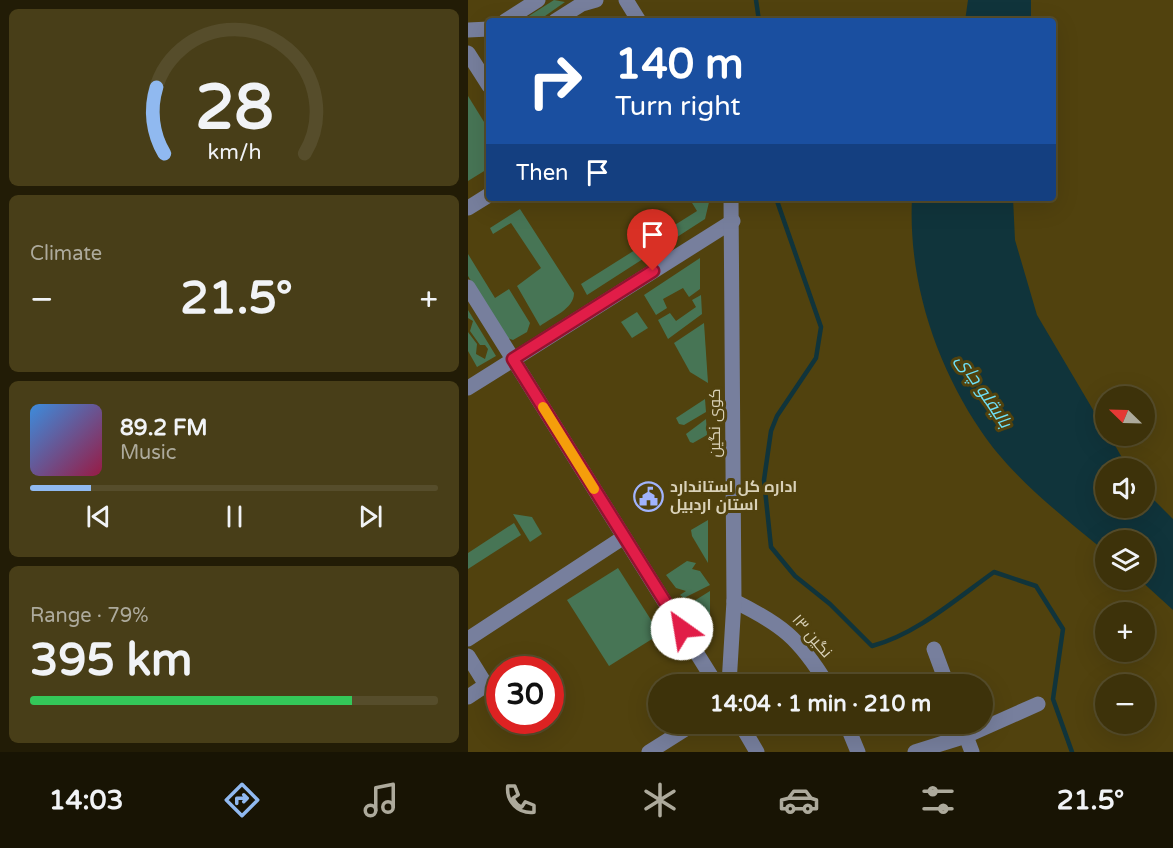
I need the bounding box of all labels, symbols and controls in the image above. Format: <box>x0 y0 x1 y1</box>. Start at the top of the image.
text: 140 m <box>615 39 744 90</box>
icon: right <box>516 42 594 120</box>
text: 28 <box>195 72 273 147</box>
text: Turn right <box>615 90 741 123</box>
text: km/h <box>207 140 261 166</box>
icon: arrive <box>581 156 614 189</box>
text: Then <box>516 160 569 186</box>
pin <box>627 209 678 271</box>
icon: arrive <box>636 218 669 251</box>
text: Climate <box>30 242 102 266</box>
text: 21.5° <box>180 272 293 326</box>
text: − <box>30 280 54 319</box>
text: + <box>419 280 438 319</box>
water label: بالیقلو چای <box>951 350 1017 433</box>
north arrow <box>1095 386 1155 446</box>
map controls <box>1095 386 1155 734</box>
street label: کوی نگین <box>705 388 725 458</box>
text: 89.2 FM <box>120 415 208 441</box>
text: Music <box>120 441 176 465</box>
button: sound <box>1095 458 1155 518</box>
place label: اداره کل استاندارد استان اردبیل <box>670 477 797 515</box>
public building icon: اداره کل استاندارد استان اردبیل <box>633 480 665 512</box>
icon: previous <box>82 500 115 533</box>
icon: pause <box>218 500 251 533</box>
icon: next <box>354 500 387 533</box>
button: layers <box>1095 530 1155 590</box>
position arrow <box>650 597 714 661</box>
button: + <box>1095 602 1155 662</box>
text: Range · 79% <box>30 604 149 628</box>
street label: نگین ۱۳ <box>788 610 836 662</box>
text: 395 km <box>30 634 192 688</box>
speed limit sign: 30 <box>486 656 564 734</box>
button: − <box>1095 674 1155 734</box>
text: 14:04 · 1 min · 210 m <box>710 691 931 717</box>
icon: directions <box>221 779 263 821</box>
icon: music <box>360 779 402 821</box>
icon: phone <box>499 779 541 821</box>
icon: climate <box>639 779 681 821</box>
icon: car <box>778 779 820 821</box>
icon: filters <box>917 779 959 821</box>
text: 14:03 <box>49 784 124 817</box>
text: 21.5° <box>1057 784 1124 817</box>

